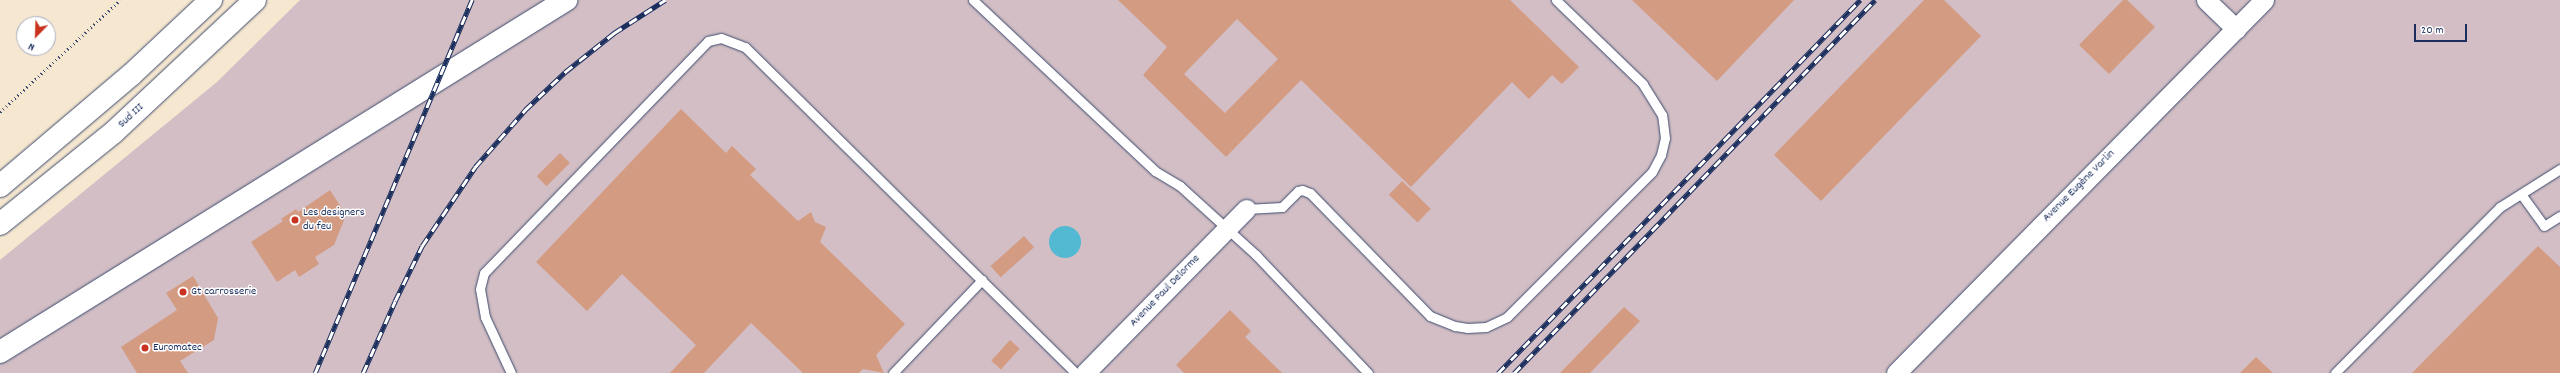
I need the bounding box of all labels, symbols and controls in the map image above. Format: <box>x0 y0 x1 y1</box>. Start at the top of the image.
north arrow <box>16 16 56 56</box>
scale bar <box>2416 16 2469 42</box>
text: 20 m <box>2421 22 2444 39</box>
text: N <box>26 38 37 55</box>
street label: Sud III <box>115 101 147 131</box>
street label: Avenue Eugène Varlin <box>2040 147 2118 225</box>
place label: Les designers du feu <box>303 206 365 234</box>
marker: Les designers du feu <box>290 215 300 225</box>
street label: Avenue Paul Delorme <box>1127 252 1203 330</box>
place label: Gt carrosserie <box>191 285 256 299</box>
marker: Gt carrosserie <box>178 287 188 297</box>
place label: Euromatec <box>153 341 202 355</box>
marker: Euromatec <box>140 343 150 353</box>

